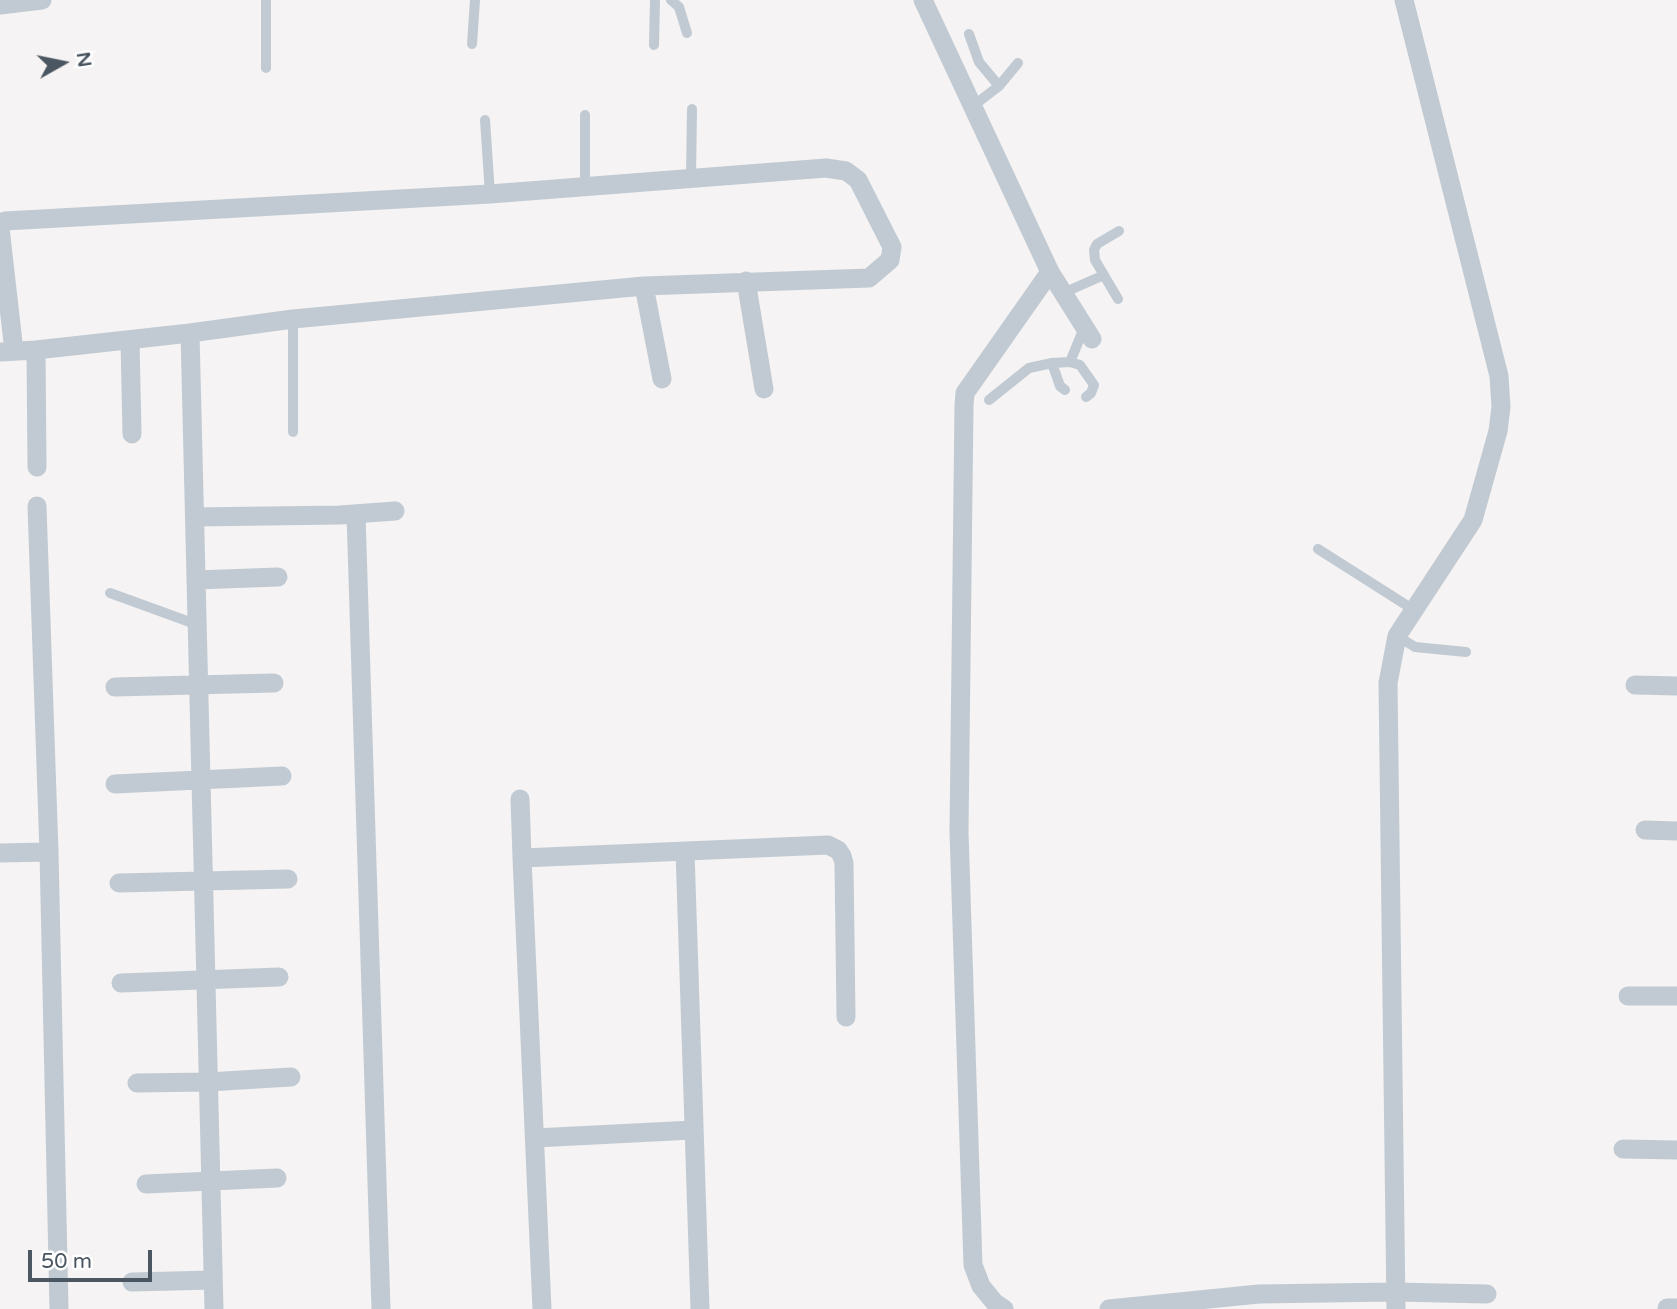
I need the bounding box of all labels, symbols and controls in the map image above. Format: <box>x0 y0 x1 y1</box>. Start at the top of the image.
north arrow <box>28 28 98 98</box>
text: N <box>72 50 96 69</box>
scale bar <box>32 1236 156 1280</box>
text: 50 m <box>41 1249 92 1274</box>

